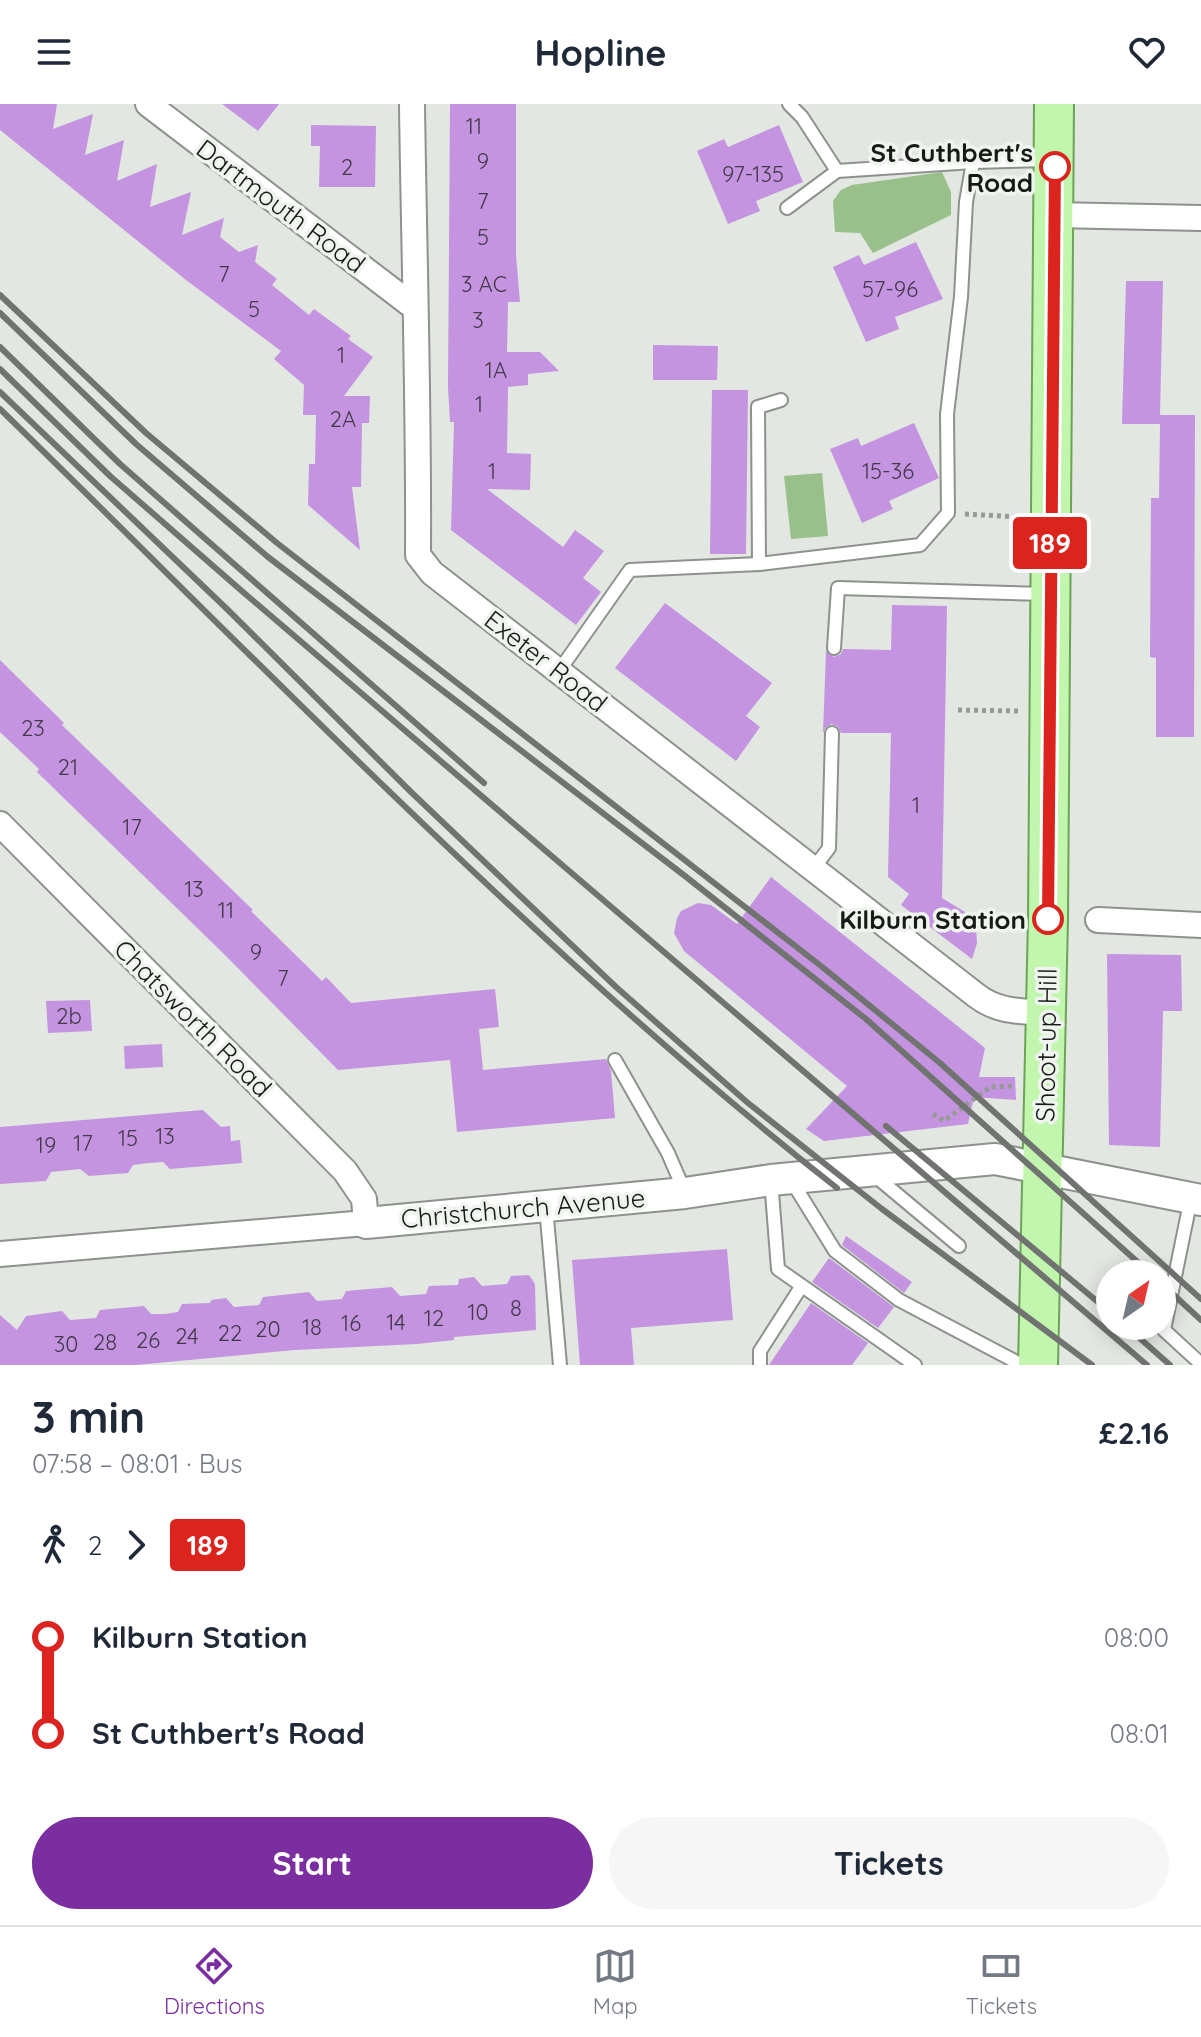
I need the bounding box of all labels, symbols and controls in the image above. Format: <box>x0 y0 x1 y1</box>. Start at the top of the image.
icon: menu <box>32 30 76 74</box>
text: Hopline <box>535 30 666 75</box>
icon: heart <box>1125 30 1169 74</box>
house number: 11 <box>466 112 482 140</box>
street label: Dartmouth Road <box>190 132 372 280</box>
place label: St Cuthbert's Road <box>870 136 1033 199</box>
house number: 9 <box>477 147 489 175</box>
marker: St Cuthbert's Road <box>1040 152 1070 182</box>
house number: 2 <box>341 153 353 181</box>
house number: 97-135 <box>722 160 784 188</box>
house number: 7 <box>477 187 489 215</box>
house number: 5 <box>477 223 489 251</box>
house number: 7 <box>218 260 230 288</box>
house number: 3 AC <box>461 270 507 298</box>
house number: 57-96 <box>862 275 918 303</box>
house number: 5 <box>248 295 260 323</box>
house number: 3 <box>472 306 484 334</box>
house number: 1 <box>337 341 345 369</box>
house number: 1A <box>485 356 507 384</box>
house number: 1 <box>475 390 483 418</box>
house number: 2A <box>330 405 356 433</box>
house number: 1 <box>488 457 496 485</box>
house number: 15-36 <box>862 457 914 485</box>
line badge: 189 <box>1004 517 1096 569</box>
text: 189 <box>1029 525 1071 560</box>
street label: Exeter Road <box>478 603 614 719</box>
house number: 23 <box>21 714 45 742</box>
house number: 21 <box>58 753 78 781</box>
house number: 1 <box>912 791 920 819</box>
house number: 17 <box>122 813 142 841</box>
house number: 13 <box>184 875 204 903</box>
house number: 11 <box>218 896 234 924</box>
place label: Kilburn Station <box>839 903 1026 936</box>
marker: Kilburn Station <box>1033 904 1063 934</box>
street label: Chatsworth Road <box>107 932 279 1104</box>
house number: 9 <box>250 938 262 966</box>
house number: 7 <box>277 964 289 992</box>
street label: Shoot-up Hill <box>1028 968 1064 1122</box>
house number: 2b <box>56 1002 82 1030</box>
house number: 13 <box>155 1122 175 1150</box>
house number: 15 <box>118 1124 138 1152</box>
house number: 17 <box>73 1129 93 1157</box>
house number: 19 <box>36 1131 56 1159</box>
street label: Christchurch Avenue <box>400 1181 646 1235</box>
north arrow <box>1096 1260 1176 1340</box>
map controls <box>1096 1260 1176 1340</box>
house number: 8 <box>510 1294 522 1322</box>
house number: 10 <box>467 1298 489 1326</box>
house number: 12 <box>424 1304 444 1332</box>
house number: 14 <box>386 1308 406 1336</box>
house number: 16 <box>341 1309 361 1337</box>
house number: 18 <box>302 1313 322 1341</box>
house number: 20 <box>255 1315 281 1343</box>
house number: 22 <box>218 1319 242 1347</box>
house number: 24 <box>175 1322 199 1350</box>
house number: 26 <box>136 1326 160 1354</box>
house number: 28 <box>93 1328 117 1356</box>
house number: 30 <box>54 1330 78 1358</box>
text: 3 min <box>32 1389 145 1444</box>
text: £2.16 <box>1099 1414 1169 1452</box>
text: 07:58 – 08:01 · Bus <box>32 1447 243 1480</box>
icon: walk <box>32 1523 76 1567</box>
icon: forward <box>114 1523 158 1567</box>
text: 189 <box>186 1527 229 1562</box>
text: 2 <box>88 1529 102 1562</box>
text: Kilburn Station <box>92 1618 308 1656</box>
text: 08:00 <box>1104 1621 1169 1654</box>
text: St Cuthbert's Road <box>92 1714 365 1752</box>
text: 08:01 <box>1110 1717 1169 1750</box>
button: Start <box>32 1817 593 1909</box>
button: Tickets <box>609 1817 1169 1909</box>
tab: Directions <box>164 1944 265 2020</box>
tab: Map <box>593 1944 638 2020</box>
tab: Tickets <box>966 1944 1037 2020</box>

